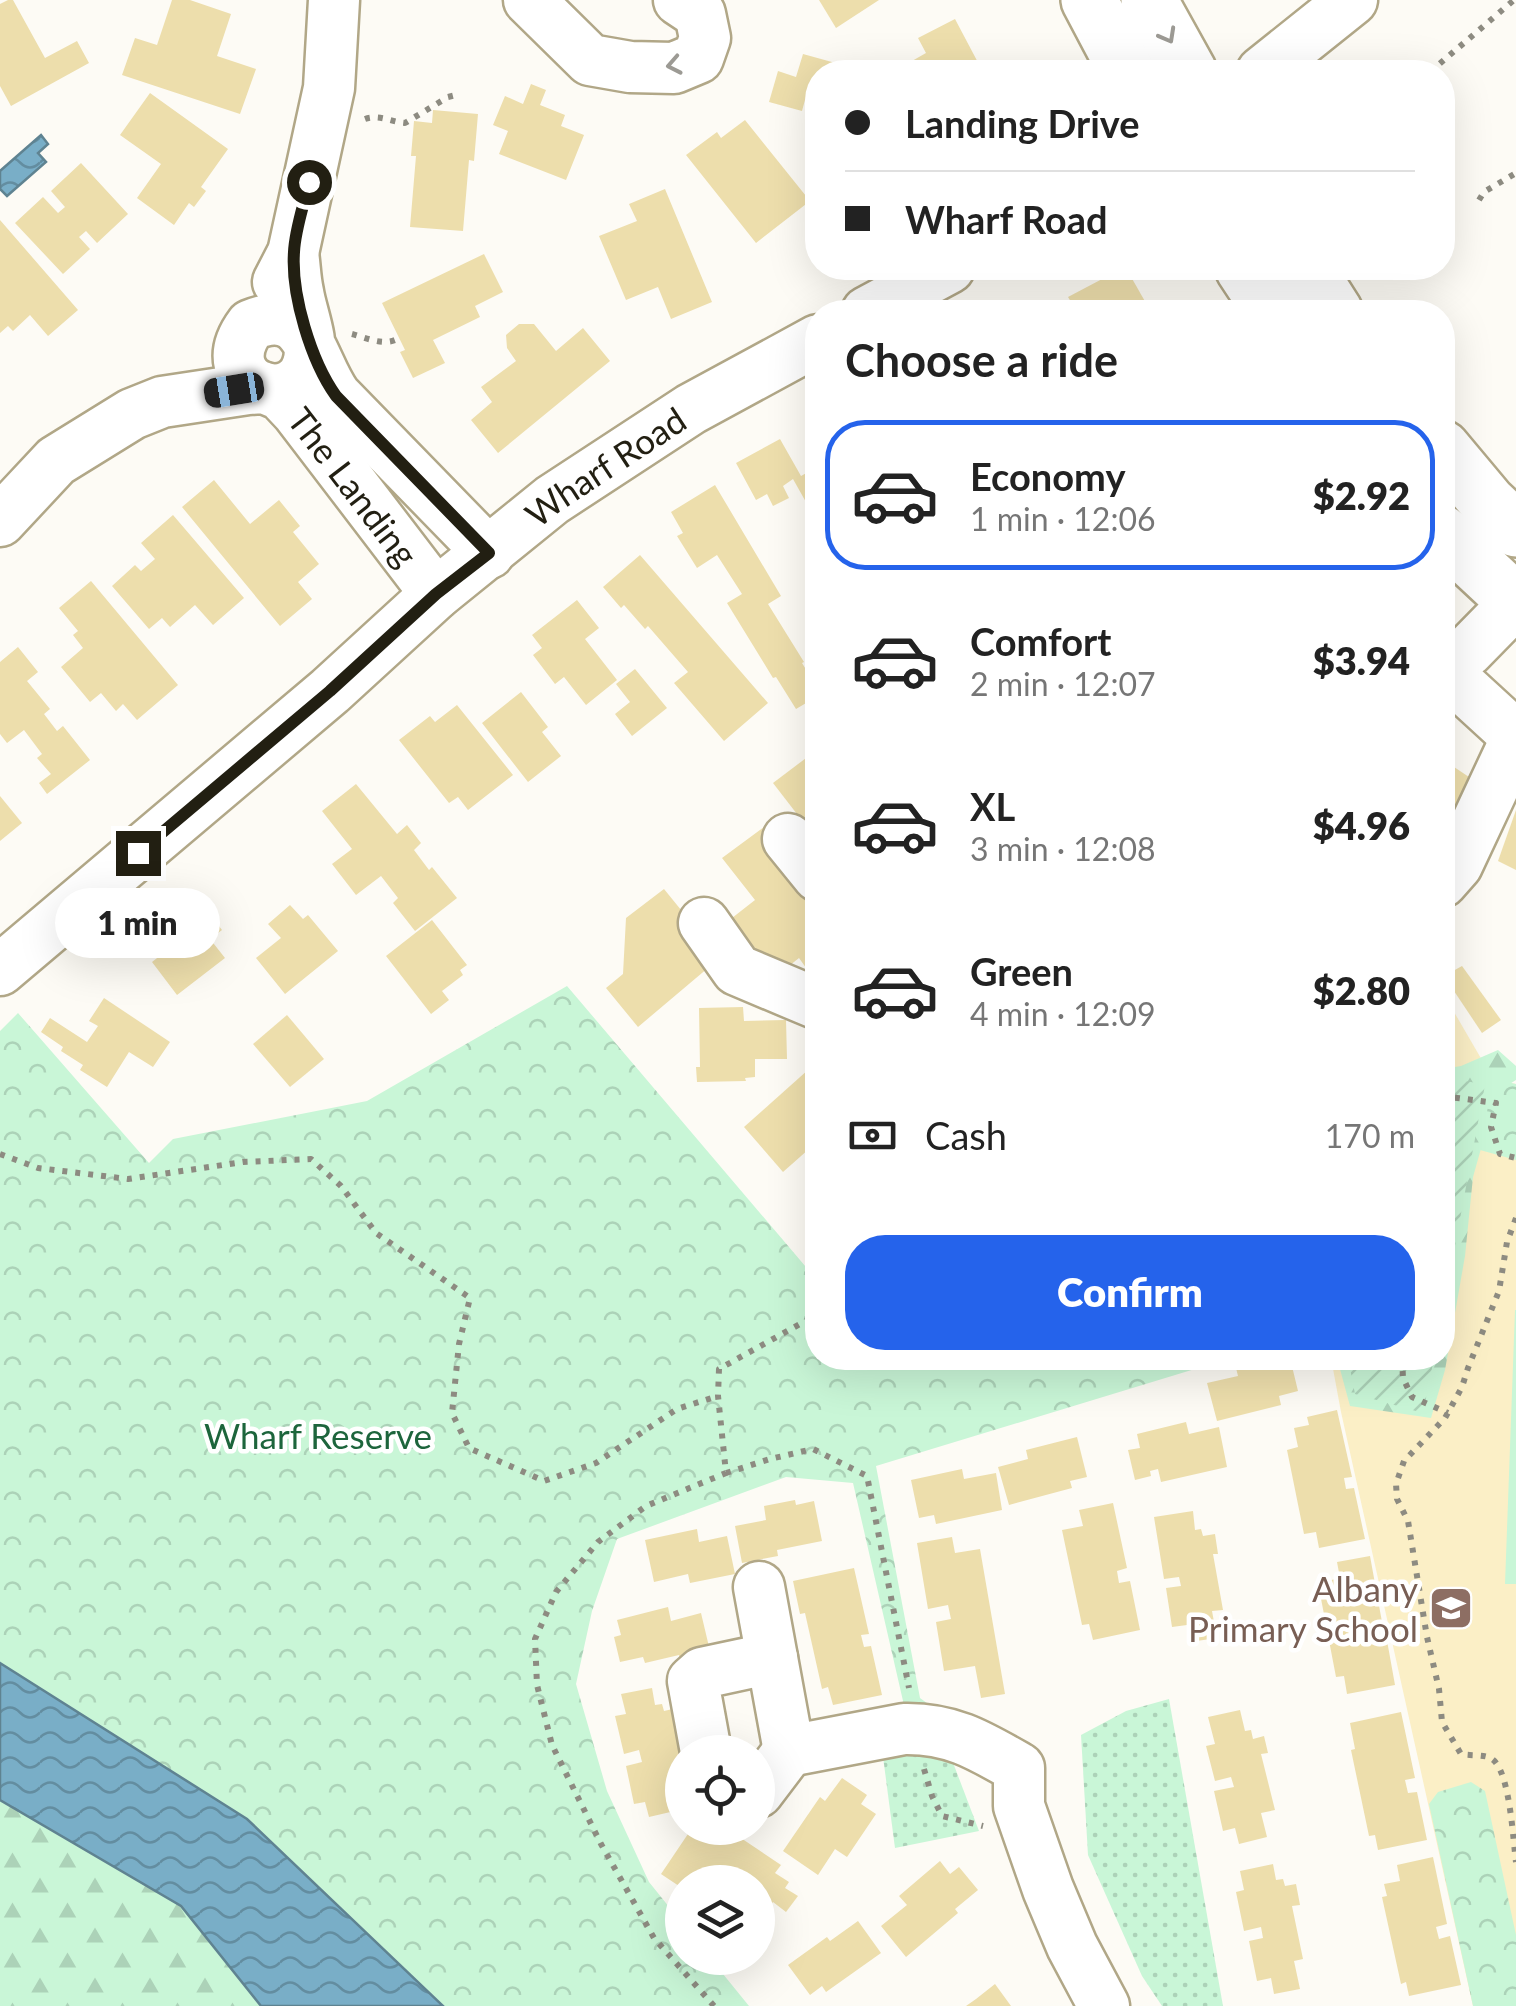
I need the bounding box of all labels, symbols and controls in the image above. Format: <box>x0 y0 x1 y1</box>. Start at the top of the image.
one-way arrow <box>1156 26 1176 44</box>
one-way arrow <box>666 53 683 74</box>
text: Landing Drive <box>905 100 1140 146</box>
route start <box>287 160 332 205</box>
text: Wharf Road <box>905 196 1108 242</box>
text: Choose a ride <box>845 333 1118 387</box>
car <box>202 370 266 410</box>
street label: Wharf Road <box>516 398 693 535</box>
street label: The Landing <box>280 399 428 574</box>
icon: car <box>850 450 940 540</box>
text: Economy <box>970 453 1125 499</box>
text: $2.92 <box>1313 472 1410 518</box>
text: 1 min · 12:06 <box>970 499 1156 538</box>
icon: car <box>850 615 940 705</box>
text: Comfort <box>970 618 1111 664</box>
text: $3.94 <box>1313 637 1410 683</box>
text: 2 min · 12:07 <box>970 664 1156 703</box>
icon: car <box>850 780 940 870</box>
text: XL <box>970 783 1015 829</box>
text: $4.96 <box>1313 802 1410 848</box>
text: 3 min · 12:08 <box>970 829 1156 868</box>
route end <box>116 831 161 876</box>
callout: 1 min <box>56 888 220 958</box>
text: 1 min <box>98 903 177 942</box>
icon: car <box>850 945 940 1035</box>
text: Green <box>970 948 1073 994</box>
text: $2.80 <box>1313 967 1410 1013</box>
text: 4 min · 12:09 <box>970 994 1156 1033</box>
icon: cash <box>845 1108 900 1163</box>
text: Cash <box>925 1112 1007 1158</box>
text: 170 m <box>1325 1116 1415 1155</box>
button: Confirm <box>845 1235 1415 1350</box>
park label: Wharf Reserve <box>204 1414 432 1456</box>
place label: Albany Primary School <box>1188 1567 1418 1649</box>
school or university icon: Albany Primary School <box>1428 1585 1474 1631</box>
map controls <box>665 1735 775 1975</box>
button: locate <box>665 1735 775 1845</box>
button: layers <box>665 1865 775 1975</box>

